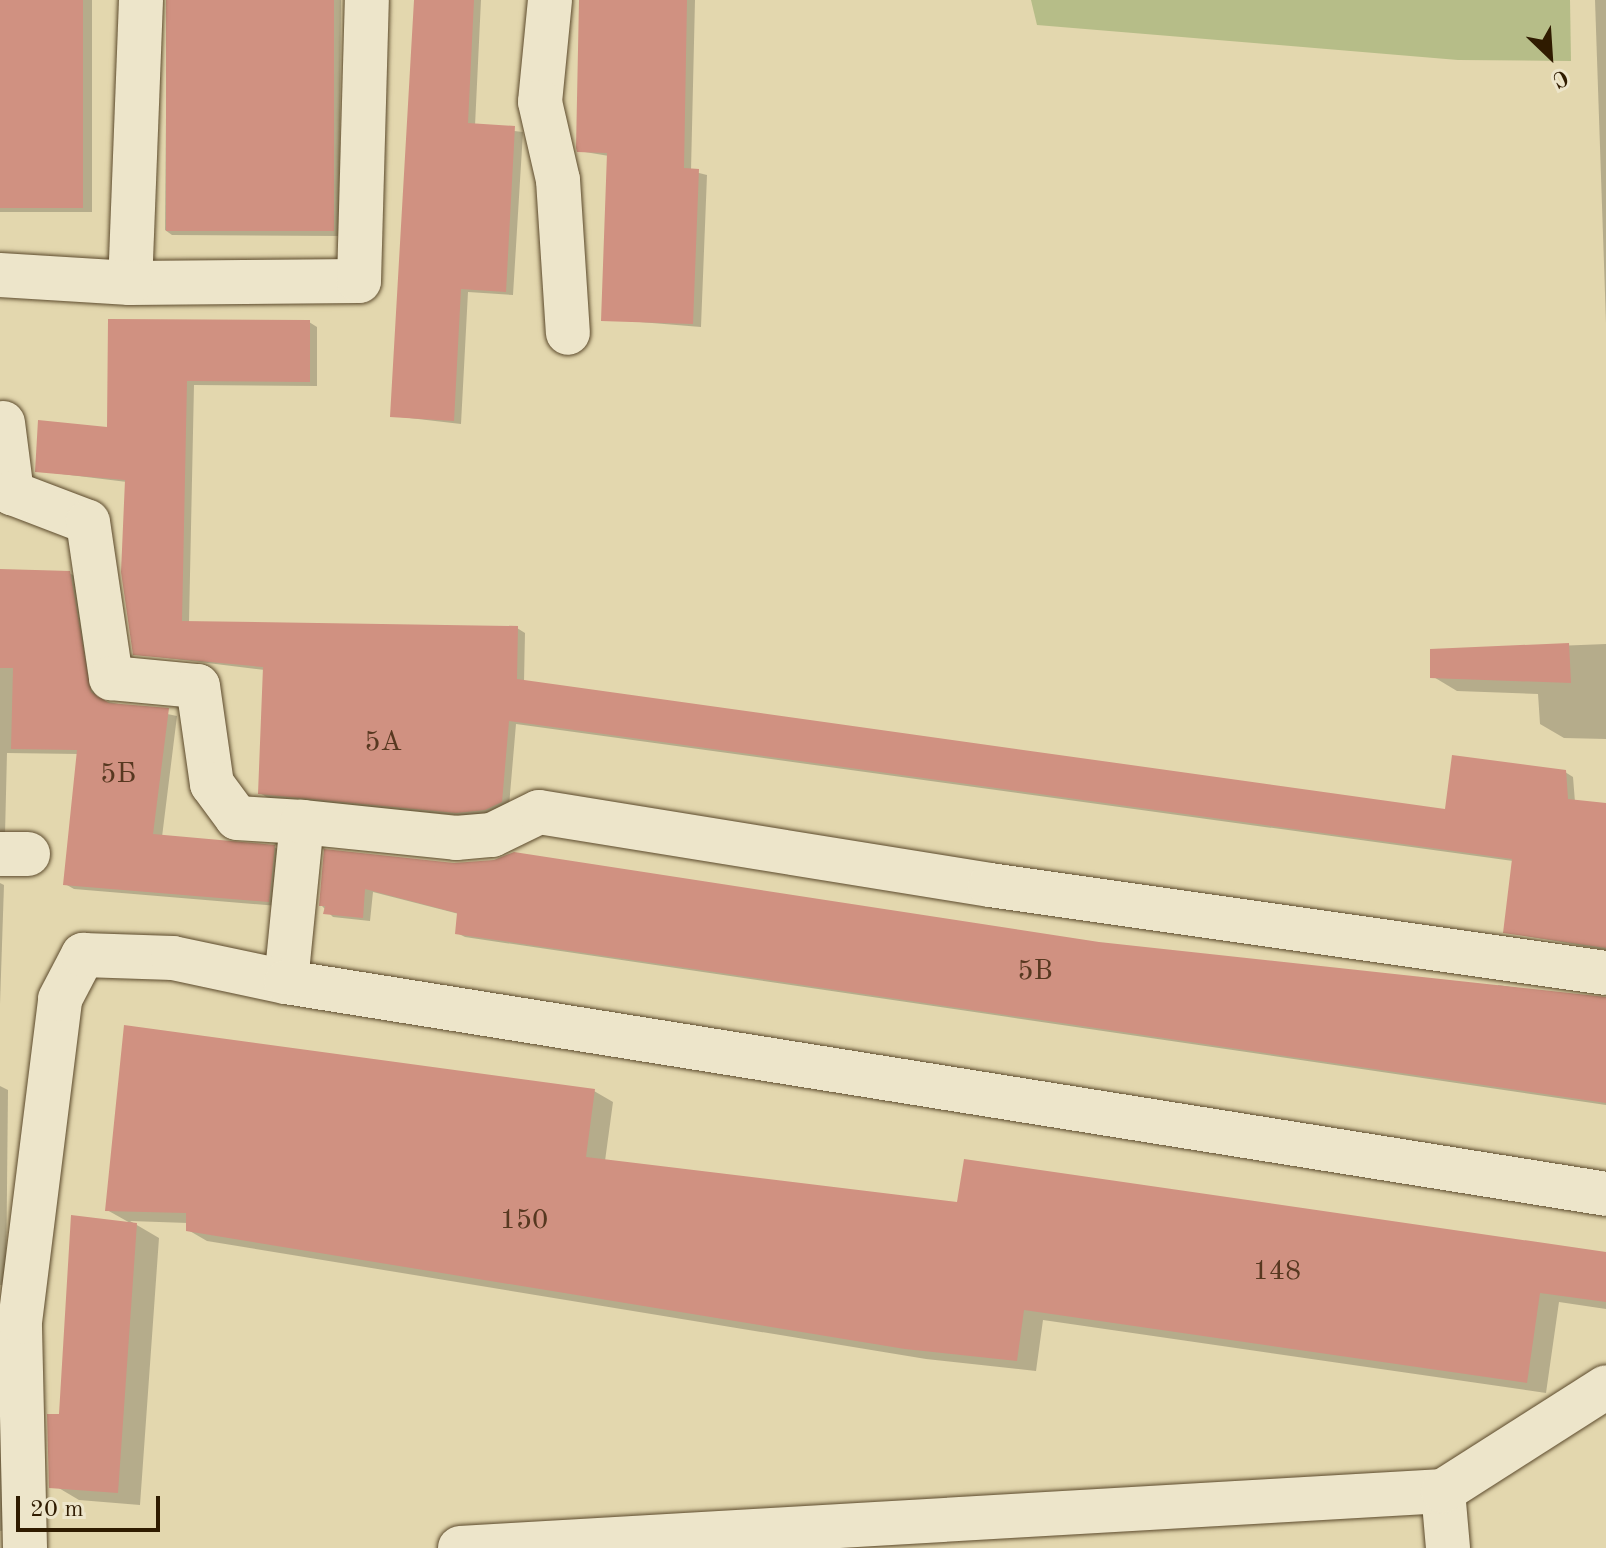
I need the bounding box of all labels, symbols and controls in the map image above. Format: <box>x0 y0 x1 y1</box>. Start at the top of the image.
north arrow <box>1510 16 1590 96</box>
text: С <box>1549 65 1571 91</box>
house number: 5А <box>364 726 402 760</box>
house number: 5Б <box>100 758 136 792</box>
house number: 5В <box>1017 955 1053 989</box>
house number: 150 <box>500 1204 548 1238</box>
house number: 148 <box>1253 1255 1301 1289</box>
scale bar <box>20 1480 164 1530</box>
text: 20 m <box>30 1498 84 1522</box>

